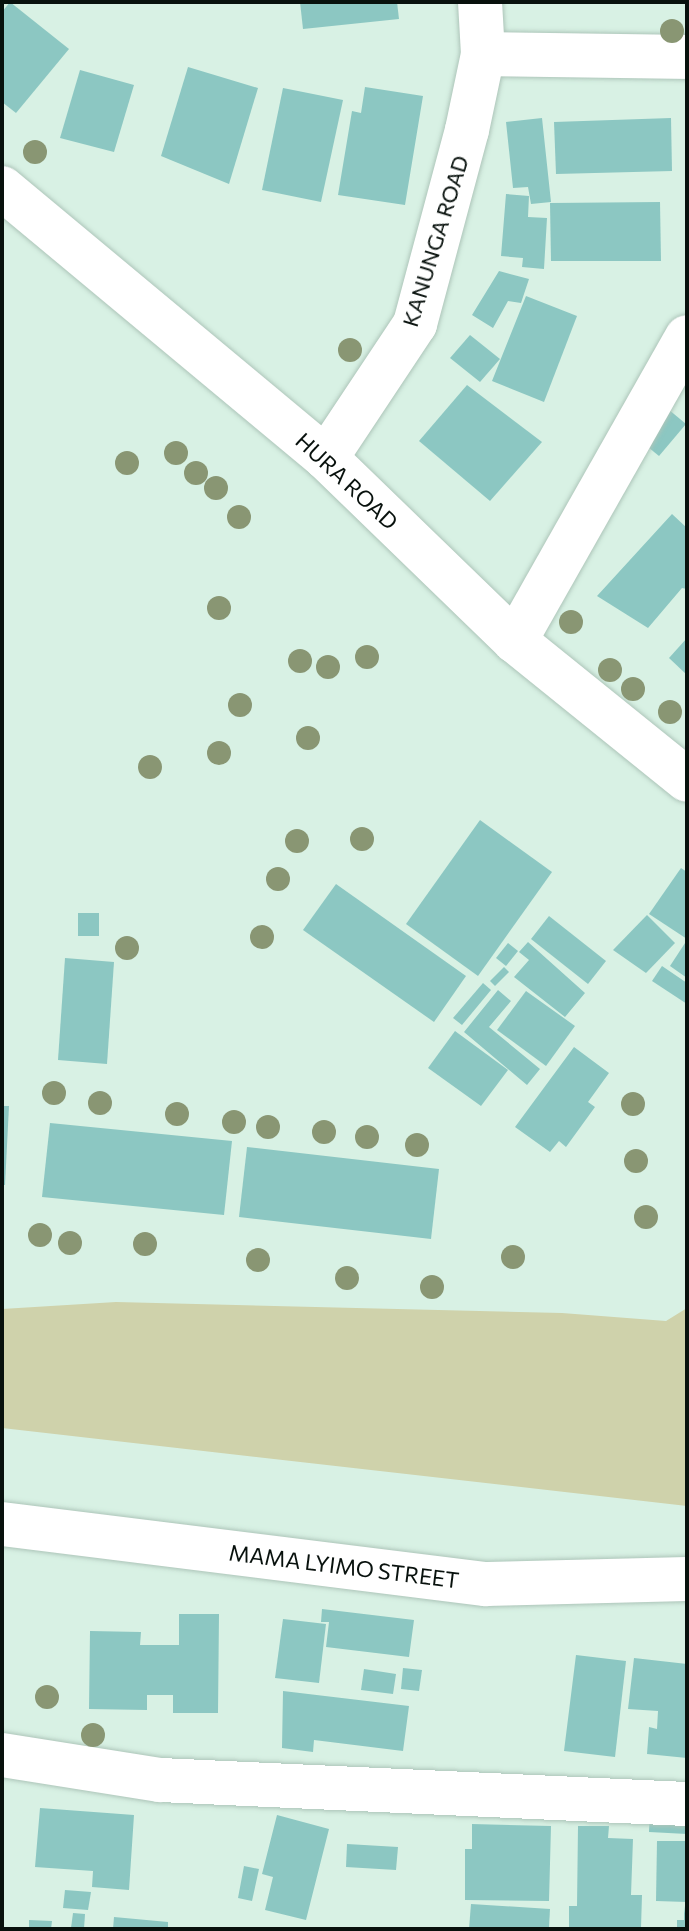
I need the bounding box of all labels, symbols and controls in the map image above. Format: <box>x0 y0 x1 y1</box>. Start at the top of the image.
street label: KANUNGA ROAD <box>396 152 474 330</box>
street label: HURA ROAD <box>291 427 403 535</box>
street label: MAMA LYIMO STREET <box>227 1539 461 1593</box>

